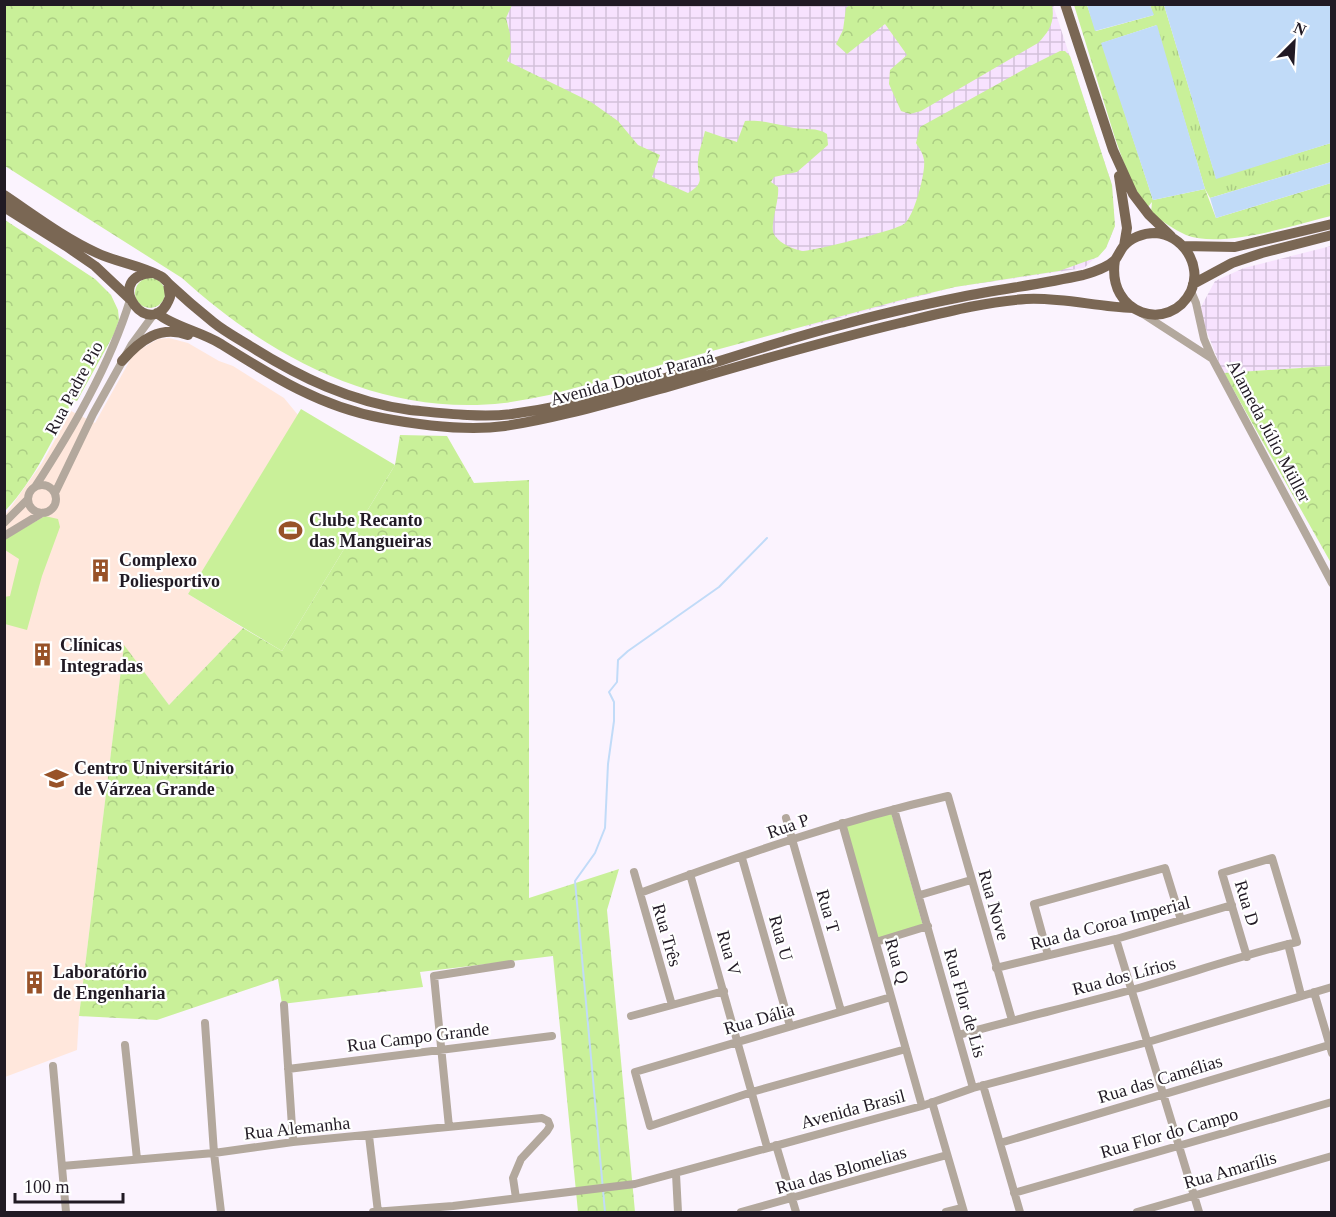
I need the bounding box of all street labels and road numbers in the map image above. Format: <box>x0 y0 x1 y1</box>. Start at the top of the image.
street label: Rua Padre Pio <box>41 338 107 438</box>
street label: Avenida Doutor Paraná <box>548 347 716 409</box>
street label: Alameda Júlio Müller <box>1223 357 1315 505</box>
street label: Rua P <box>764 809 812 843</box>
street label: Rua Nove <box>974 867 1014 943</box>
street label: Rua D <box>1231 878 1263 928</box>
street label: Rua T <box>812 887 844 935</box>
street label: Rua da Coroa Imperial <box>1028 892 1192 954</box>
street label: Rua Três <box>648 901 686 969</box>
street label: Rua U <box>765 913 797 963</box>
street label: Rua V <box>713 928 745 978</box>
street label: Rua Q <box>881 936 913 986</box>
street label: Rua Flor de Lis <box>940 946 990 1060</box>
street label: Rua dos Lírios <box>1070 953 1178 999</box>
street label: Rua Dália <box>721 999 797 1039</box>
street label: Rua Campo Grande <box>346 1018 490 1056</box>
street label: Rua das Camélias <box>1095 1051 1225 1107</box>
street label: Avenida Brasil <box>799 1085 907 1133</box>
street label: Rua Flor do Campo <box>1098 1104 1240 1162</box>
street label: Rua Alemanha <box>243 1112 351 1144</box>
street label: Rua das Blomelias <box>773 1142 909 1198</box>
street label: Rua Amarílis <box>1181 1147 1279 1193</box>

